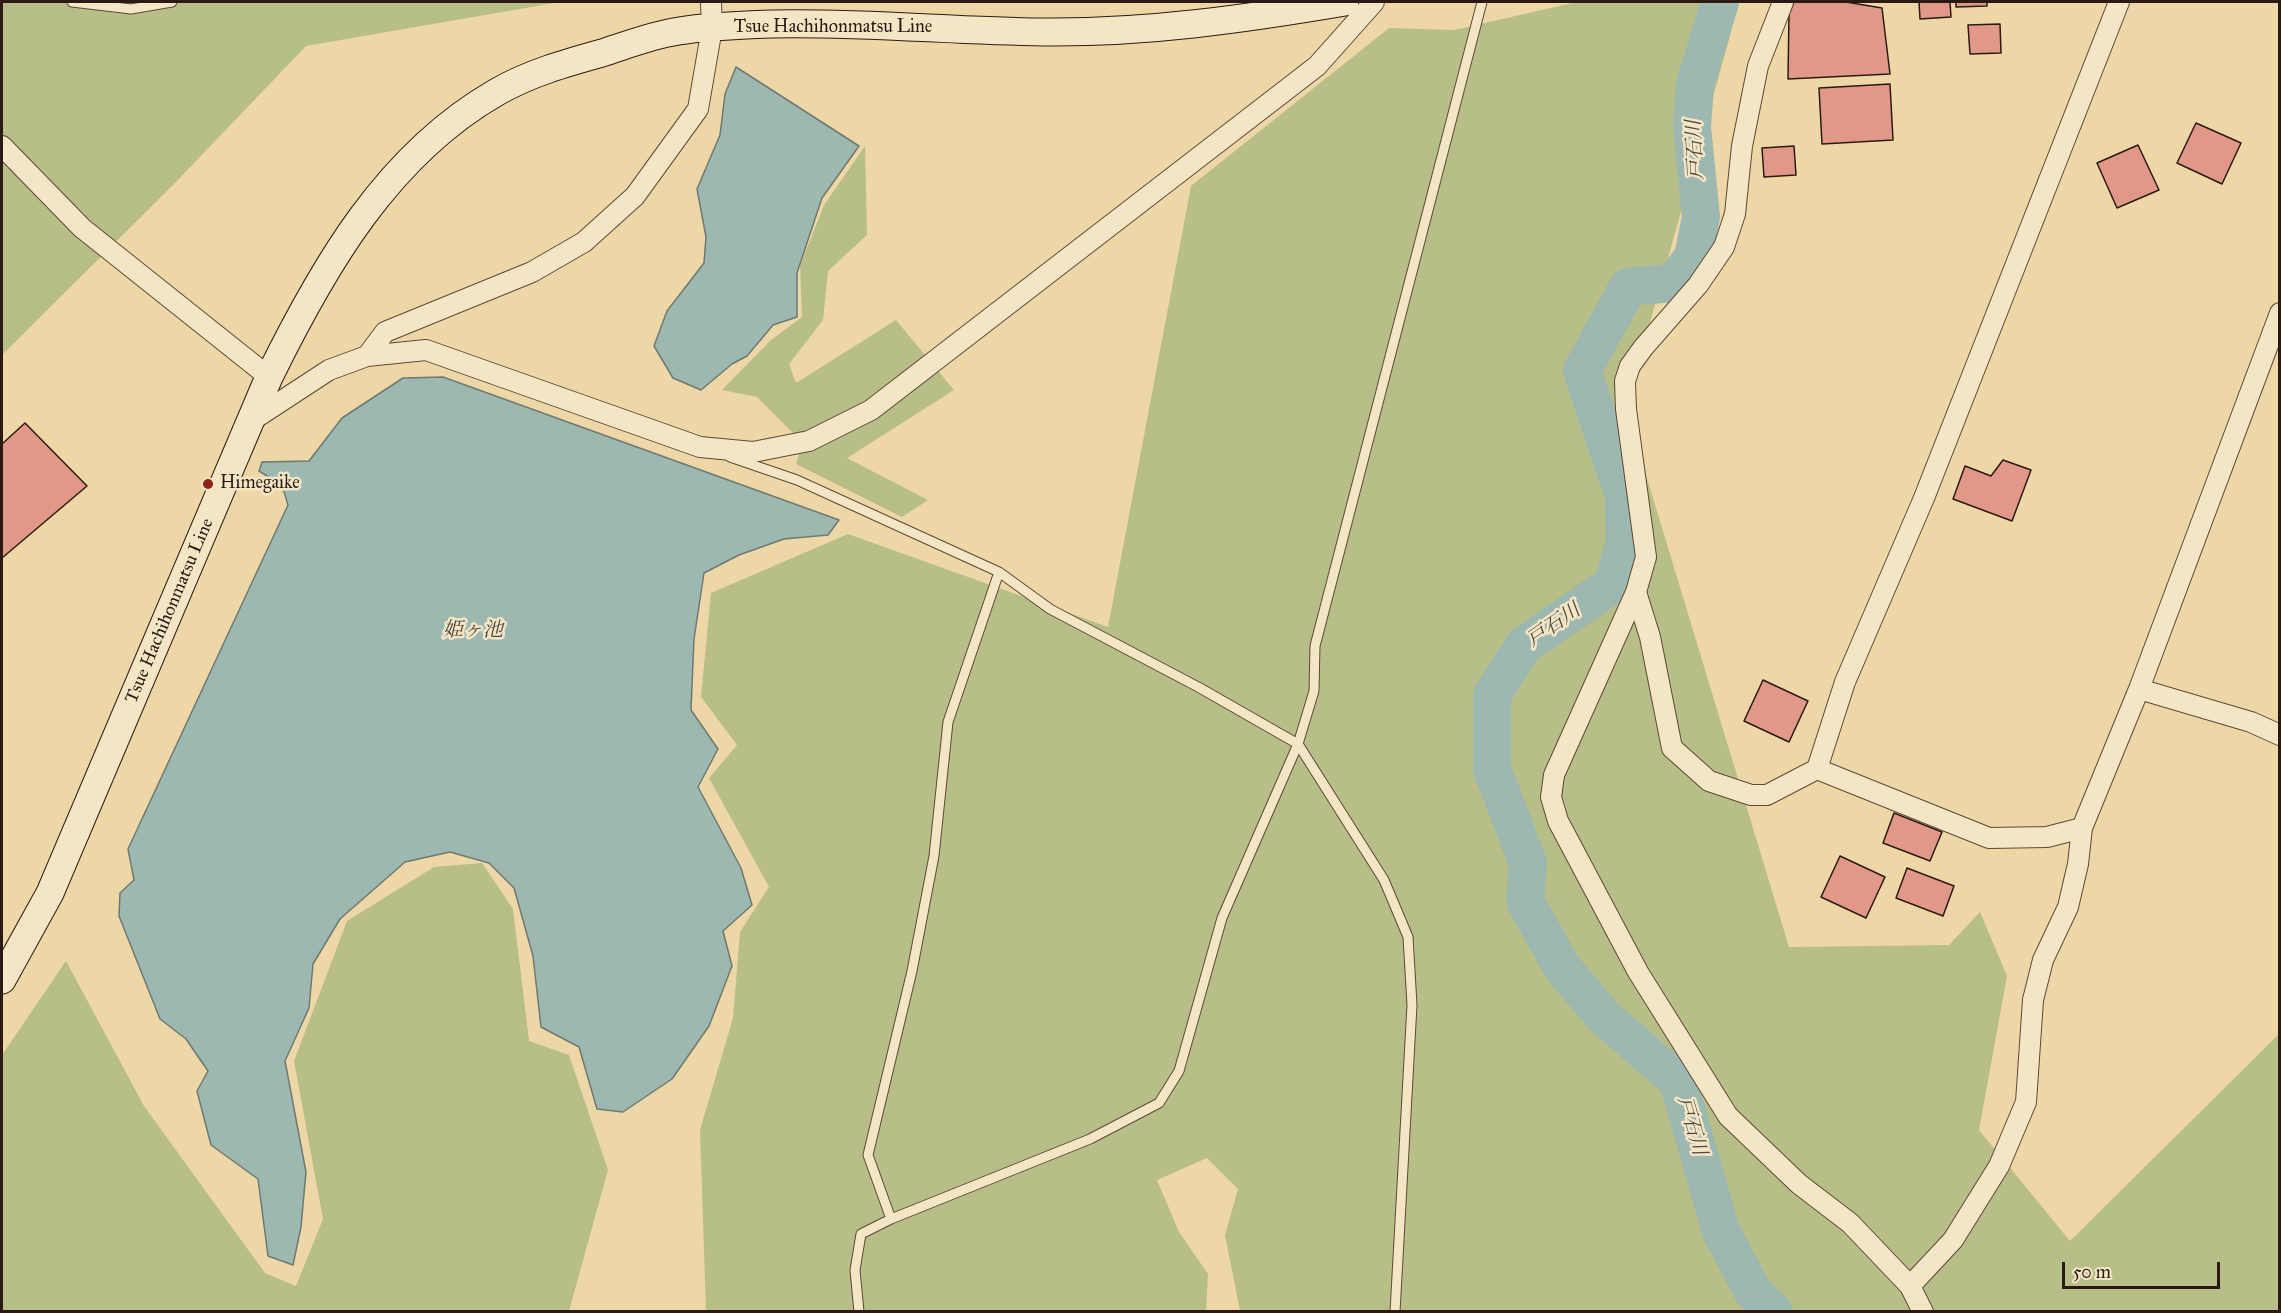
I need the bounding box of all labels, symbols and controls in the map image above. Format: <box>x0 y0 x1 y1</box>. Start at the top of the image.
street label: Tsue Hachihonmatsu Line <box>734 17 932 39</box>
water label: 戸石川 <box>1682 119 1710 181</box>
place label: Himegaike <box>220 473 300 495</box>
marker: Himegaike <box>201 477 215 491</box>
street label: Tsue Hachihonmatsu Line <box>121 515 219 707</box>
water label: 戸石川 <box>1523 599 1585 653</box>
water label: 姫ヶ池 <box>443 619 503 643</box>
water label: 戸石川 <box>1671 1094 1711 1158</box>
scale bar <box>2065 1250 2222 1288</box>
text: 50 m <box>2073 1261 2111 1283</box>

